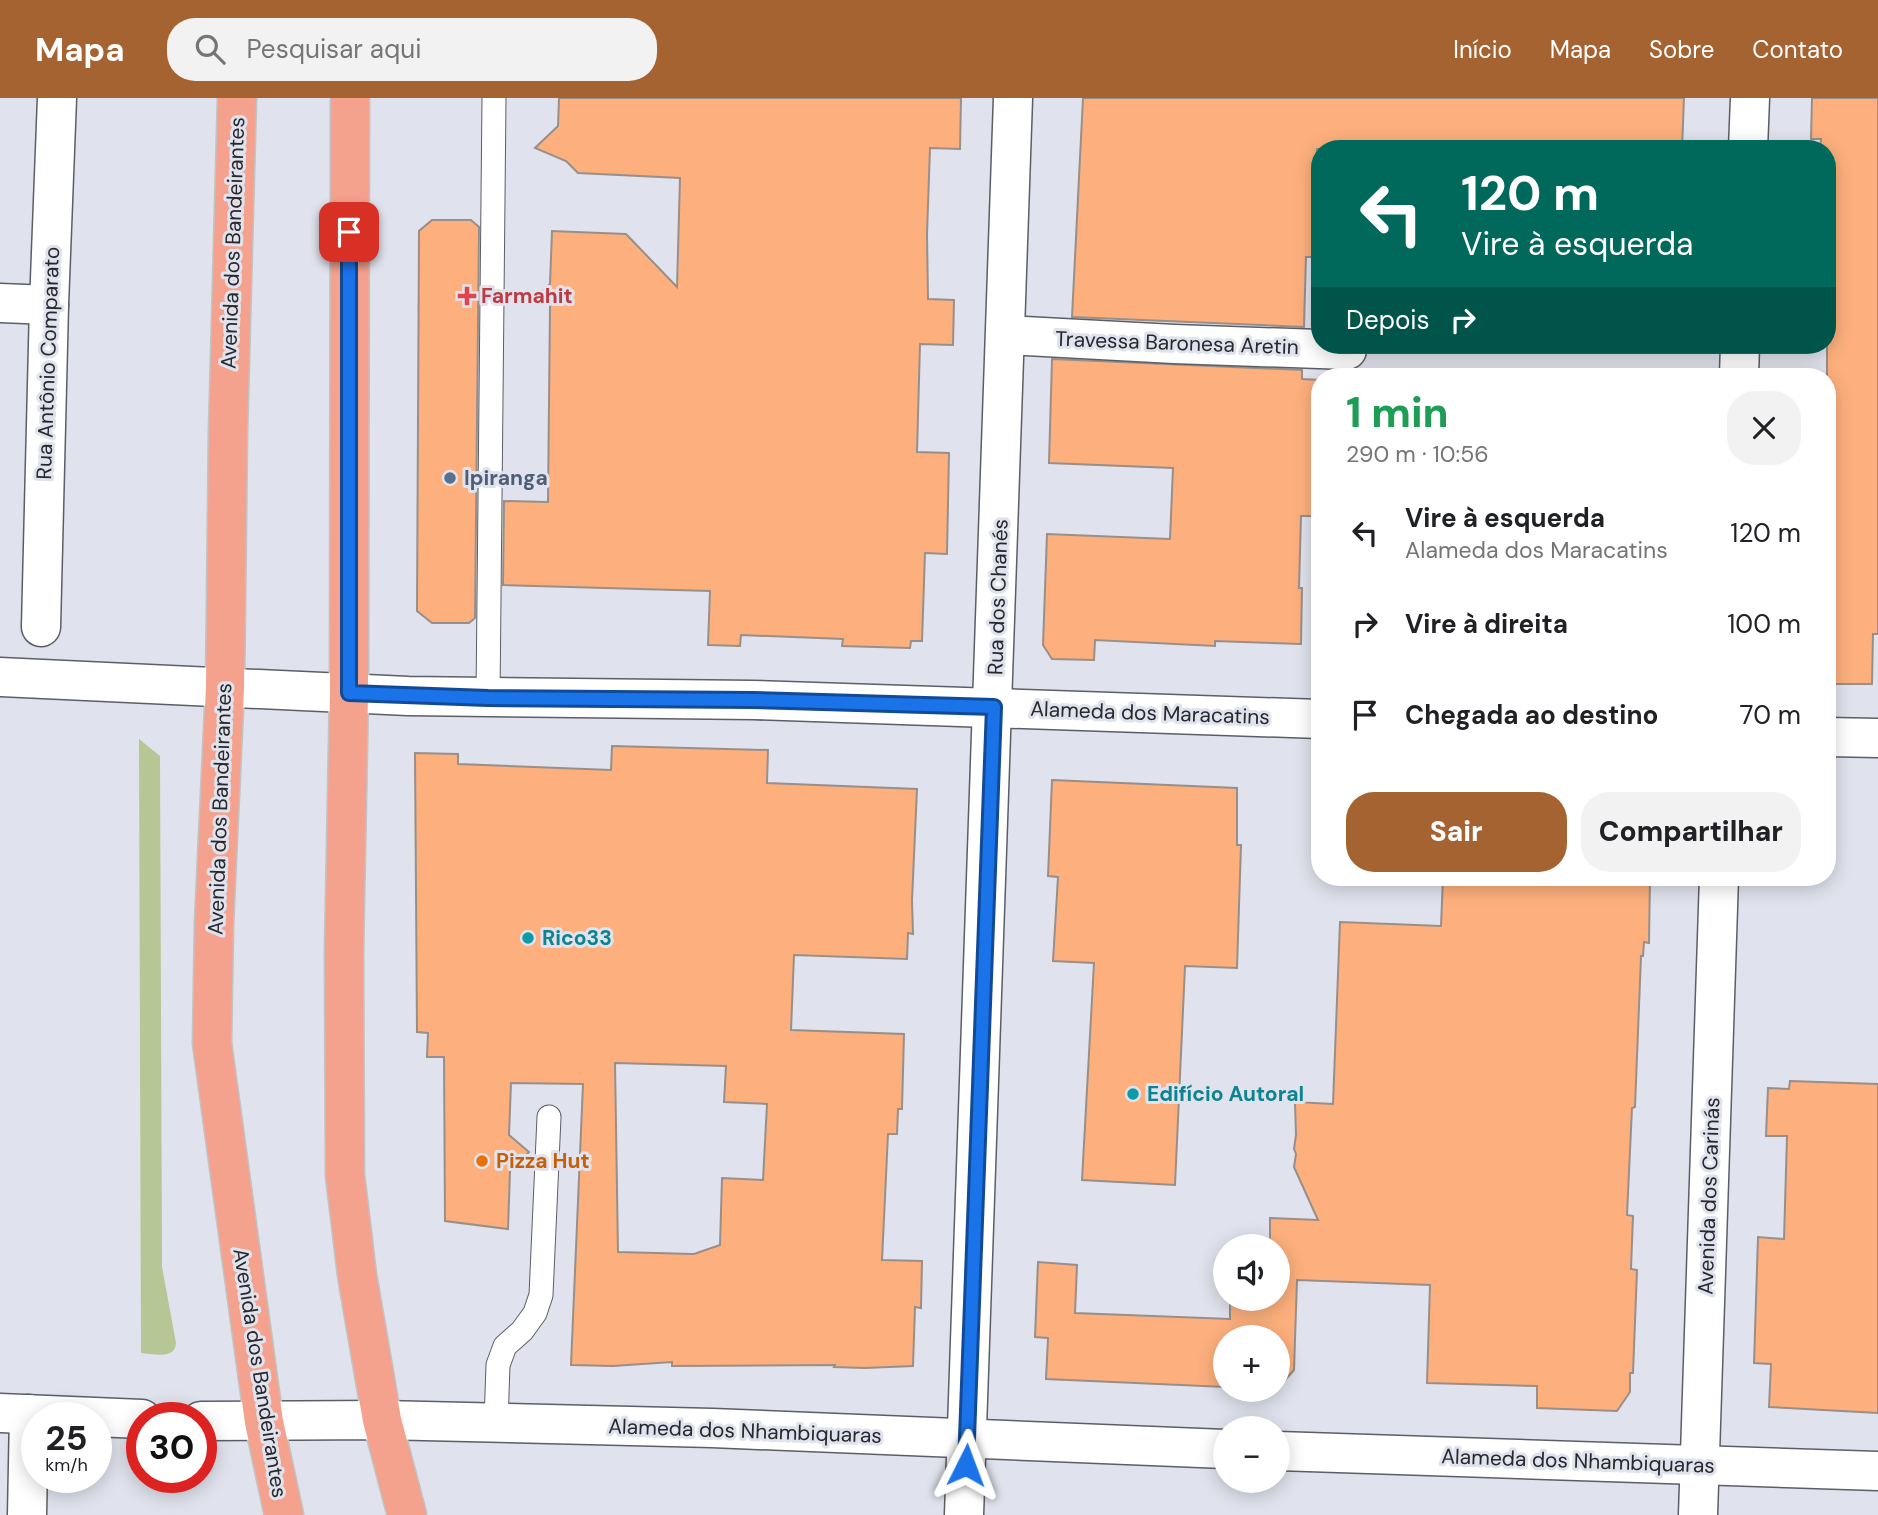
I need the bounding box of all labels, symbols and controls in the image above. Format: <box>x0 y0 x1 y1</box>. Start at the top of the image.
search box <box>167 18 657 81</box>
text: Mapa <box>35 28 125 71</box>
icon: search <box>191 30 229 68</box>
text: Pesquisar aqui <box>247 32 421 66</box>
text: Início <box>1453 34 1512 65</box>
text: Mapa <box>1550 34 1611 65</box>
text: Sobre <box>1649 34 1714 65</box>
text: Contato <box>1752 34 1843 65</box>
street label: Avenida dos Bandeirantes <box>215 116 251 370</box>
text: 120 m <box>1461 161 1599 225</box>
icon: left <box>1346 168 1437 259</box>
pin <box>319 202 379 262</box>
icon: arrive <box>330 213 368 251</box>
text: Vire à esquerda <box>1461 223 1693 265</box>
street label: Rua Antônio Comparato <box>30 246 66 480</box>
place label: Farmahit <box>481 282 573 310</box>
marker: Farmahit <box>459 288 475 304</box>
icon: right <box>1444 301 1482 339</box>
text: Depois <box>1346 303 1430 337</box>
street label: Travessa Baronesa Aretin <box>1055 325 1299 361</box>
text: 1 min <box>1346 385 1449 440</box>
button: close <box>1727 391 1801 465</box>
text: 290 m · 10:56 <box>1346 439 1489 469</box>
place label: Ipiranga <box>464 464 548 492</box>
marker: Ipiranga <box>442 470 458 486</box>
text: Vire à esquerda <box>1405 501 1605 535</box>
icon: left <box>1346 514 1384 552</box>
text: 120 m <box>1730 516 1801 550</box>
street label: Rua dos Chanés <box>981 518 1015 676</box>
text: Alameda dos Maracatins <box>1405 535 1668 565</box>
icon: right <box>1346 605 1384 643</box>
text: Vire à direita <box>1405 607 1568 641</box>
text: 100 m <box>1727 607 1801 641</box>
street label: Avenida dos Bandeirantes <box>202 682 238 936</box>
street label: Alameda dos Maracatins <box>1030 695 1270 731</box>
icon: arrive <box>1346 696 1384 734</box>
text: Chegada ao destino <box>1405 698 1658 732</box>
text: 70 m <box>1740 698 1801 732</box>
button: Sair <box>1346 792 1567 872</box>
button: Compartilhar <box>1581 792 1801 872</box>
place label: Rico33 <box>542 924 612 952</box>
marker: Rico33 <box>520 930 536 946</box>
place label: Edifício Autoral <box>1147 1080 1304 1108</box>
marker: Edifício Autoral <box>1125 1086 1141 1102</box>
street label: Avenida dos Carinás <box>1692 1097 1726 1295</box>
place label: Pizza Hut <box>496 1147 590 1175</box>
marker: Pizza Hut <box>474 1153 490 1169</box>
map controls <box>1213 1234 1290 1493</box>
button: sound <box>1213 1234 1290 1311</box>
street label: Avenida dos Bandeirantes <box>226 1246 294 1500</box>
button: + <box>1213 1325 1290 1402</box>
speed limit sign: 30 <box>126 1402 217 1493</box>
street label: Alameda dos Nhambiquaras <box>608 1412 882 1450</box>
text: 25 <box>46 1415 87 1461</box>
button: − <box>1213 1416 1290 1493</box>
position arrow <box>929 1428 1003 1502</box>
street label: Alameda dos Nhambiquaras <box>1441 1442 1715 1480</box>
text: km/h <box>45 1453 88 1477</box>

